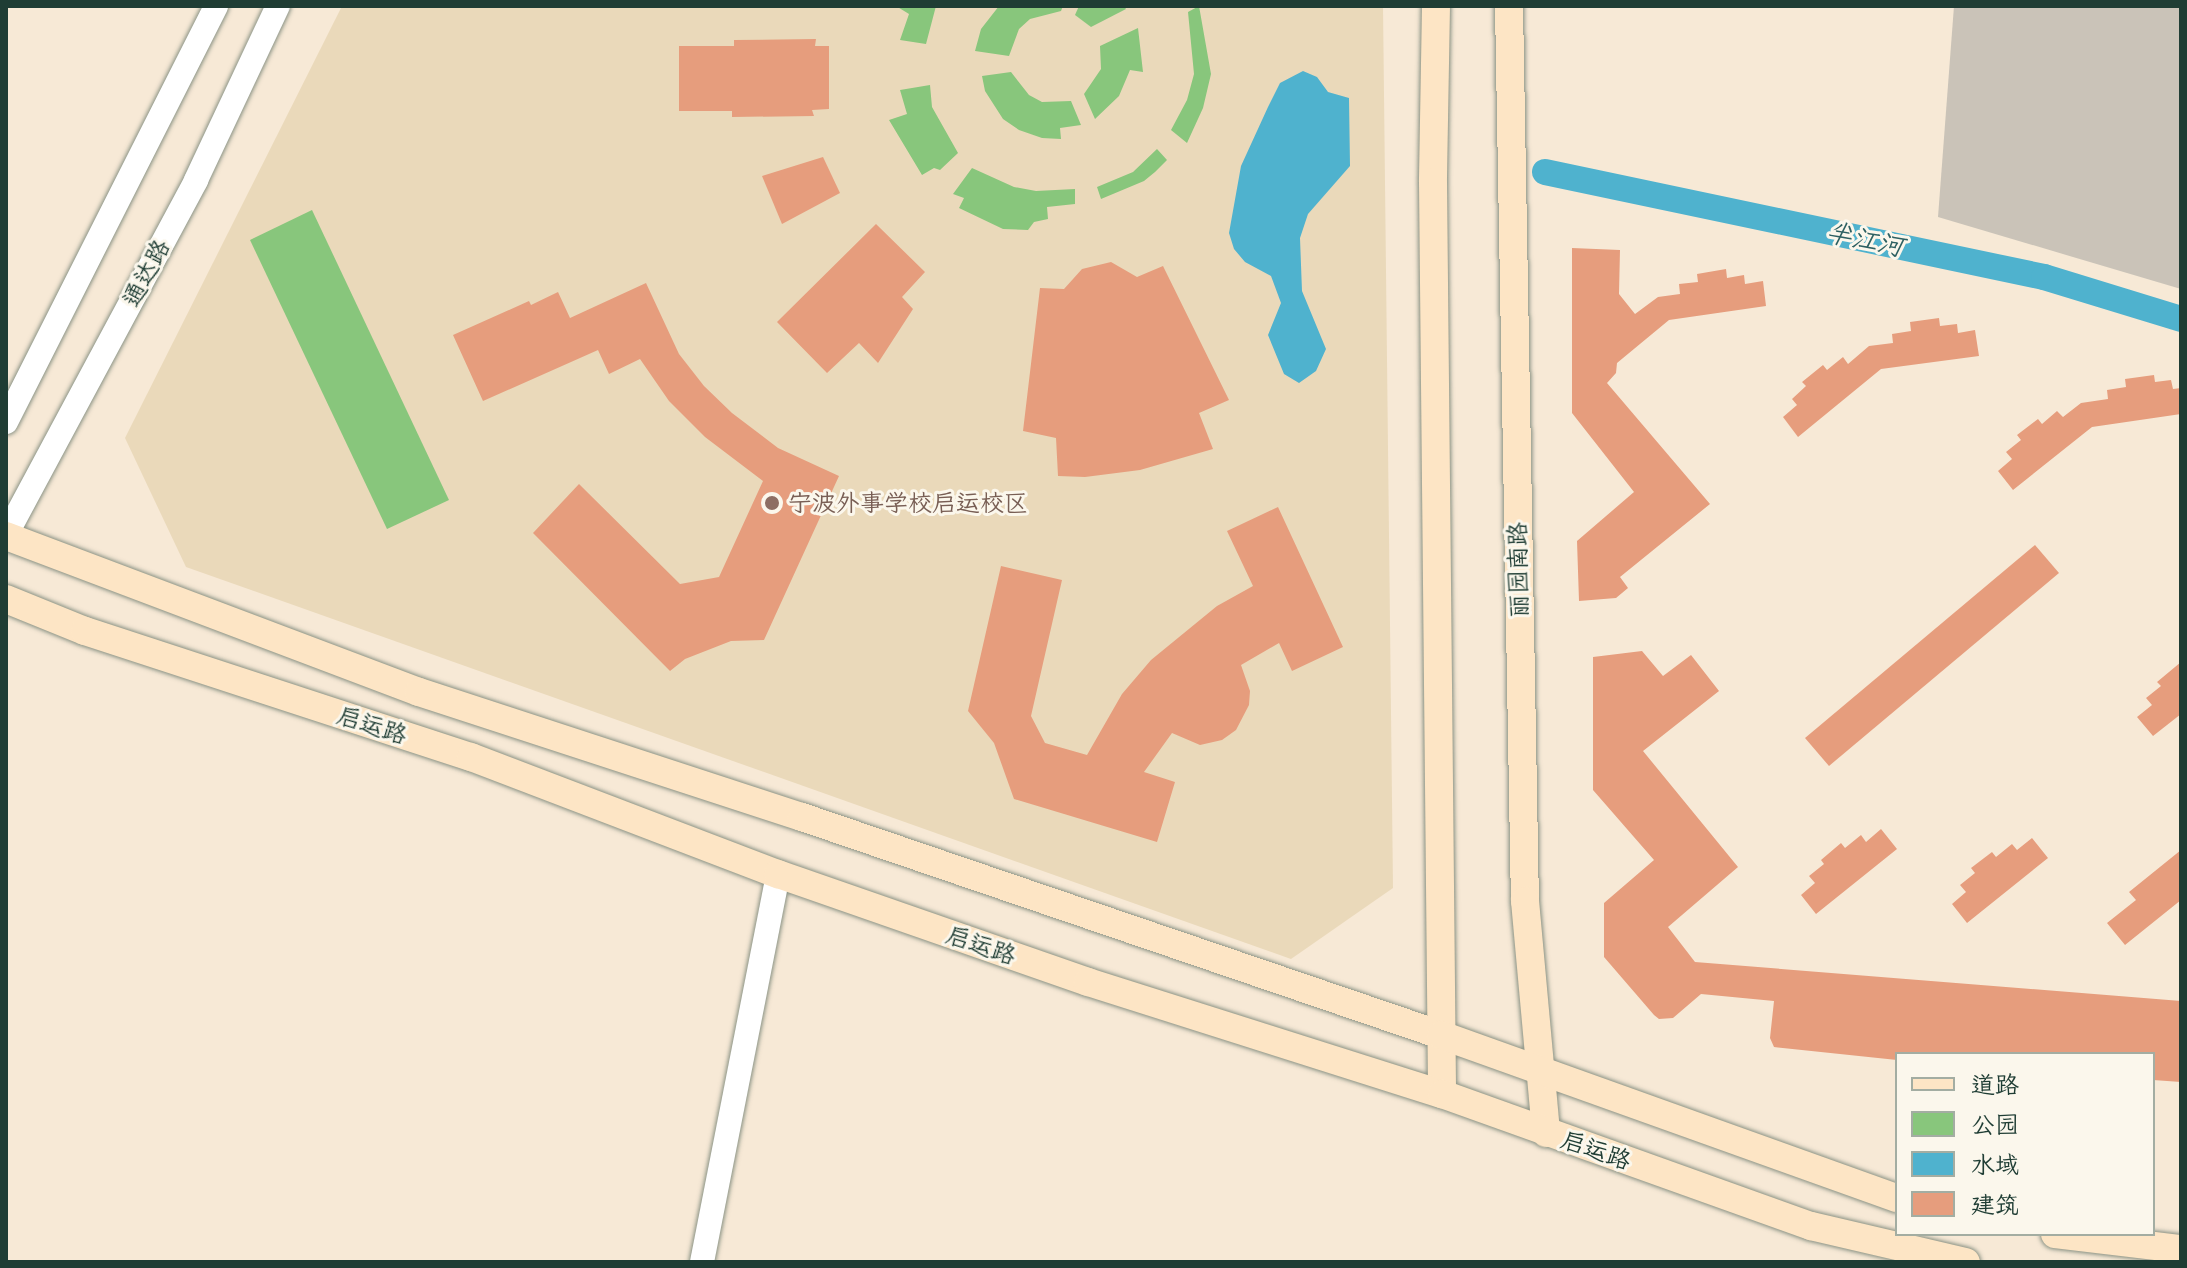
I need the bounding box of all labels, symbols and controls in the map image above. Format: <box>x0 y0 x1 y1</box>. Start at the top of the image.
water label: 半江河 <box>1824 216 1906 262</box>
street label: 通达路 <box>116 234 176 312</box>
place label: 宁波外事学校启运校区 <box>788 489 1028 517</box>
marker: 宁波外事学校启运校区 <box>763 494 781 512</box>
street label: 丽园南路 <box>1503 522 1533 618</box>
street label: 启运路 <box>333 700 411 750</box>
street label: 启运路 <box>942 920 1020 970</box>
legend <box>1895 1052 2155 1236</box>
text: 道路 <box>1971 1069 2019 1099</box>
text: 公园 <box>1971 1109 2019 1139</box>
street label: 启运路 <box>1557 1125 1635 1175</box>
text: 水域 <box>1971 1149 2019 1179</box>
text: 建筑 <box>1971 1189 2019 1219</box>

